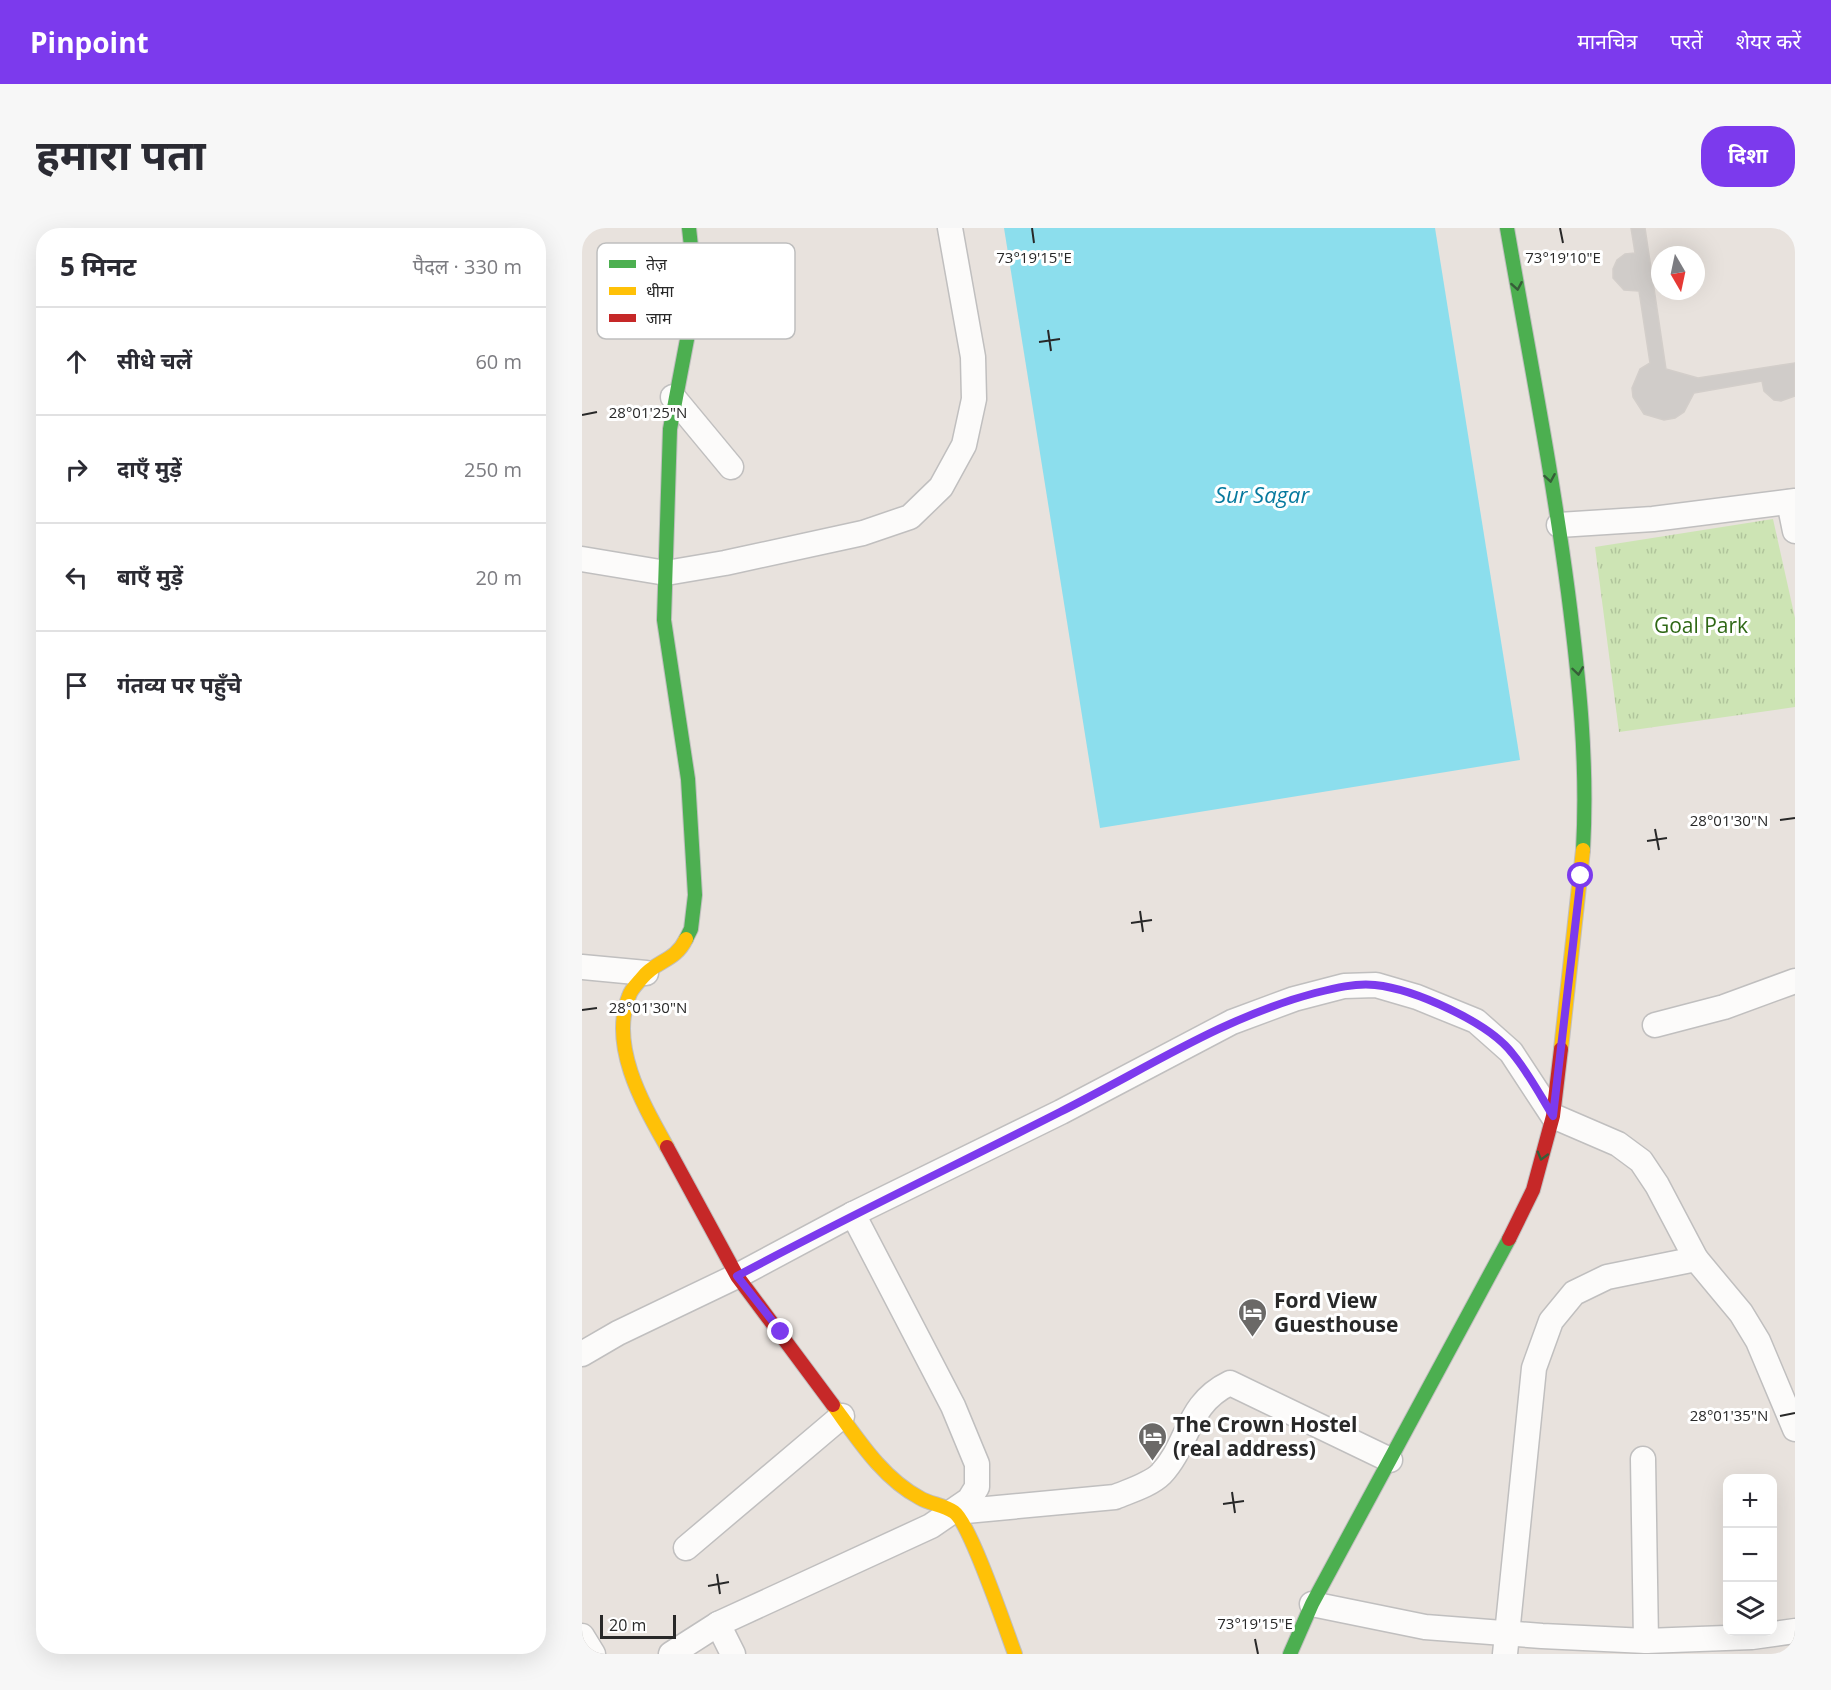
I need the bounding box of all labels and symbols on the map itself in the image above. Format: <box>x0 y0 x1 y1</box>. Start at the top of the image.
legend <box>597 243 795 339</box>
north arrow <box>1651 246 1705 300</box>
text: 73°19'15"E <box>996 247 1072 267</box>
text: 73°19'10"E <box>1525 247 1601 267</box>
text: तेज़ <box>646 253 668 275</box>
text: धीमा <box>646 280 675 302</box>
one-way arrow <box>1510 280 1523 290</box>
text: जाम <box>646 307 672 329</box>
text: 28°01'25"N <box>609 402 687 422</box>
one-way arrow <box>1544 473 1556 482</box>
water label: Sur Sagar <box>1215 479 1310 509</box>
park label: Goal Park <box>1654 611 1748 639</box>
one-way arrow <box>1572 666 1584 675</box>
text: 28°01'30"N <box>1690 810 1768 830</box>
route start <box>1567 862 1593 888</box>
text: 28°01'30"N <box>609 997 687 1017</box>
one-way arrow <box>1537 1150 1549 1161</box>
place label: Ford View Guesthouse <box>1274 1286 1398 1338</box>
hotel icon: Ford View Guesthouse <box>1237 1296 1269 1338</box>
route end <box>767 1318 793 1344</box>
text: 28°01'35"N <box>1690 1405 1768 1425</box>
place label: The Crown Hostel (real address) <box>1173 1410 1357 1462</box>
hotel icon: The Crown Hostel (real address) <box>1136 1420 1168 1462</box>
scale bar <box>600 1612 676 1640</box>
text: 73°19'15"E <box>1217 1613 1293 1633</box>

